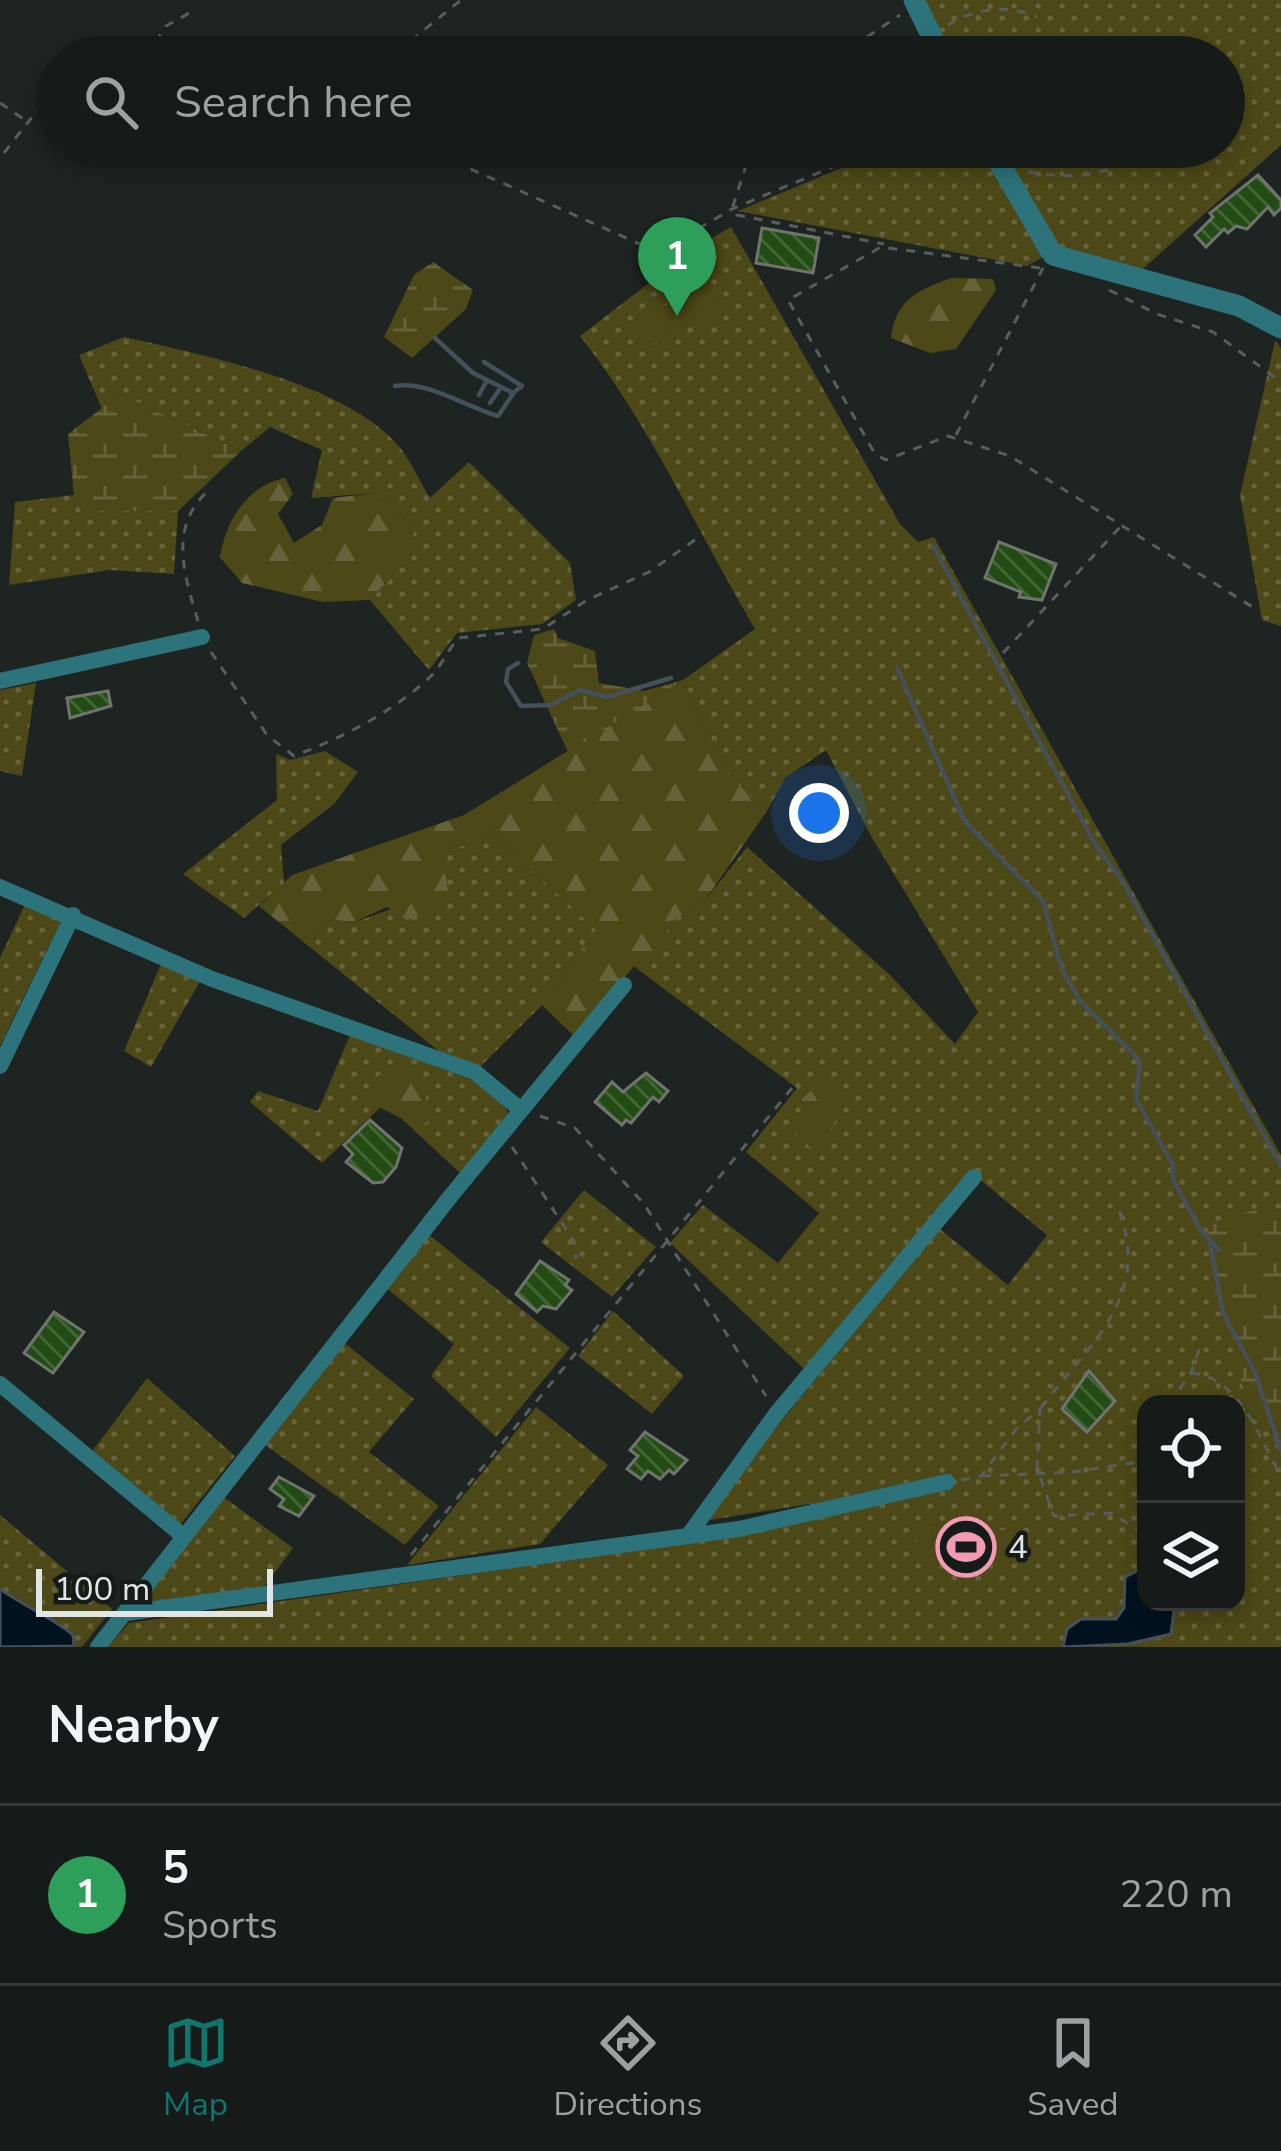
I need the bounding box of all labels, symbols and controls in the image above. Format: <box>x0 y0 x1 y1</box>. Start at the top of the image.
search box <box>36 36 1245 168</box>
icon: search <box>78 69 144 135</box>
text: Search here <box>174 72 413 133</box>
pin: 1 <box>638 217 716 316</box>
your location <box>789 783 849 843</box>
map controls <box>1137 1395 1245 1611</box>
button: locate <box>1137 1395 1245 1503</box>
button: layers <box>1137 1503 1245 1611</box>
sports icon: 4 <box>935 1516 997 1578</box>
place label: 4 <box>1008 1525 1028 1570</box>
scale bar <box>36 1563 273 1616</box>
text: 100 m <box>54 1567 150 1612</box>
text: Nearby <box>48 1690 219 1760</box>
text: 5 <box>162 1838 189 1899</box>
text: 1 <box>75 1868 99 1921</box>
text: 220 m <box>1119 1868 1233 1921</box>
text: Sports <box>162 1899 278 1952</box>
tab: Map <box>163 2010 229 2127</box>
tab: Directions <box>554 2010 702 2127</box>
tab: Saved <box>1027 2010 1118 2127</box>

